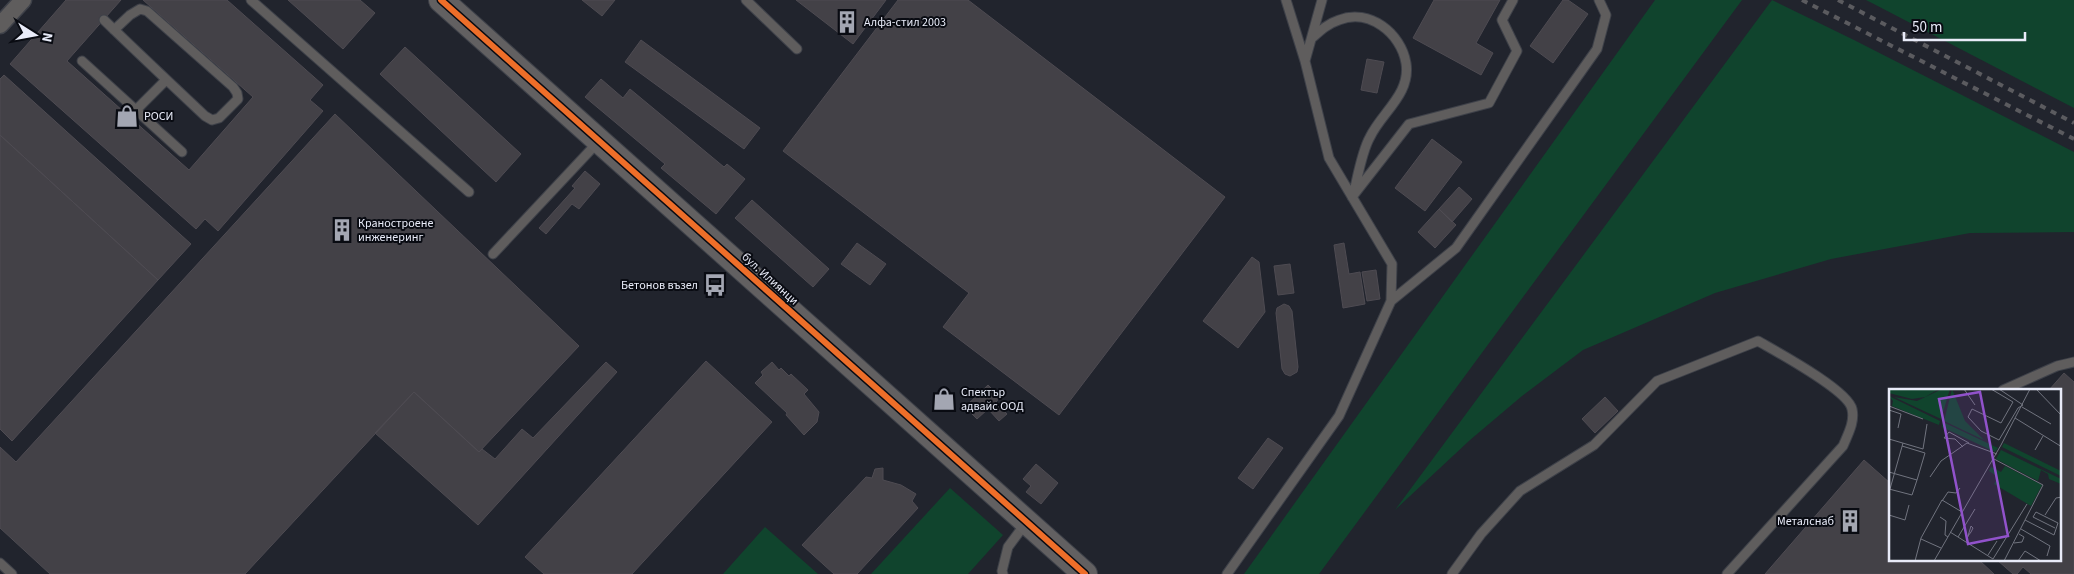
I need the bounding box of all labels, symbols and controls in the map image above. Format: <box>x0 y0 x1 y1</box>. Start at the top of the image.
building icon: Алфа-стил 2003 <box>834 9 860 35</box>
north arrow <box>10 10 60 60</box>
scale bar <box>1904 10 2025 42</box>
place label: Алфа-стил 2003 <box>864 14 946 31</box>
text: 50 m <box>1912 17 1942 38</box>
text: N <box>36 31 57 44</box>
shop icon: РОСИ <box>114 103 140 129</box>
place label: РОСИ <box>144 108 174 125</box>
place label: Краностроене инженеринг <box>358 215 433 246</box>
building icon: Краностроене инженеринг <box>329 217 355 243</box>
street label: бул. Илиянци <box>738 249 802 309</box>
bus stop icon: Бетонов възел <box>702 272 728 298</box>
place label: Бетонов възел <box>621 277 698 294</box>
place label: Спектър адвайс ООД <box>961 384 1024 415</box>
shop icon: Спектър адвайс ООД <box>931 386 957 412</box>
inset map <box>1889 389 2062 562</box>
building icon: Металснаб <box>1837 508 1863 534</box>
place label: Металснаб <box>1777 513 1834 530</box>

